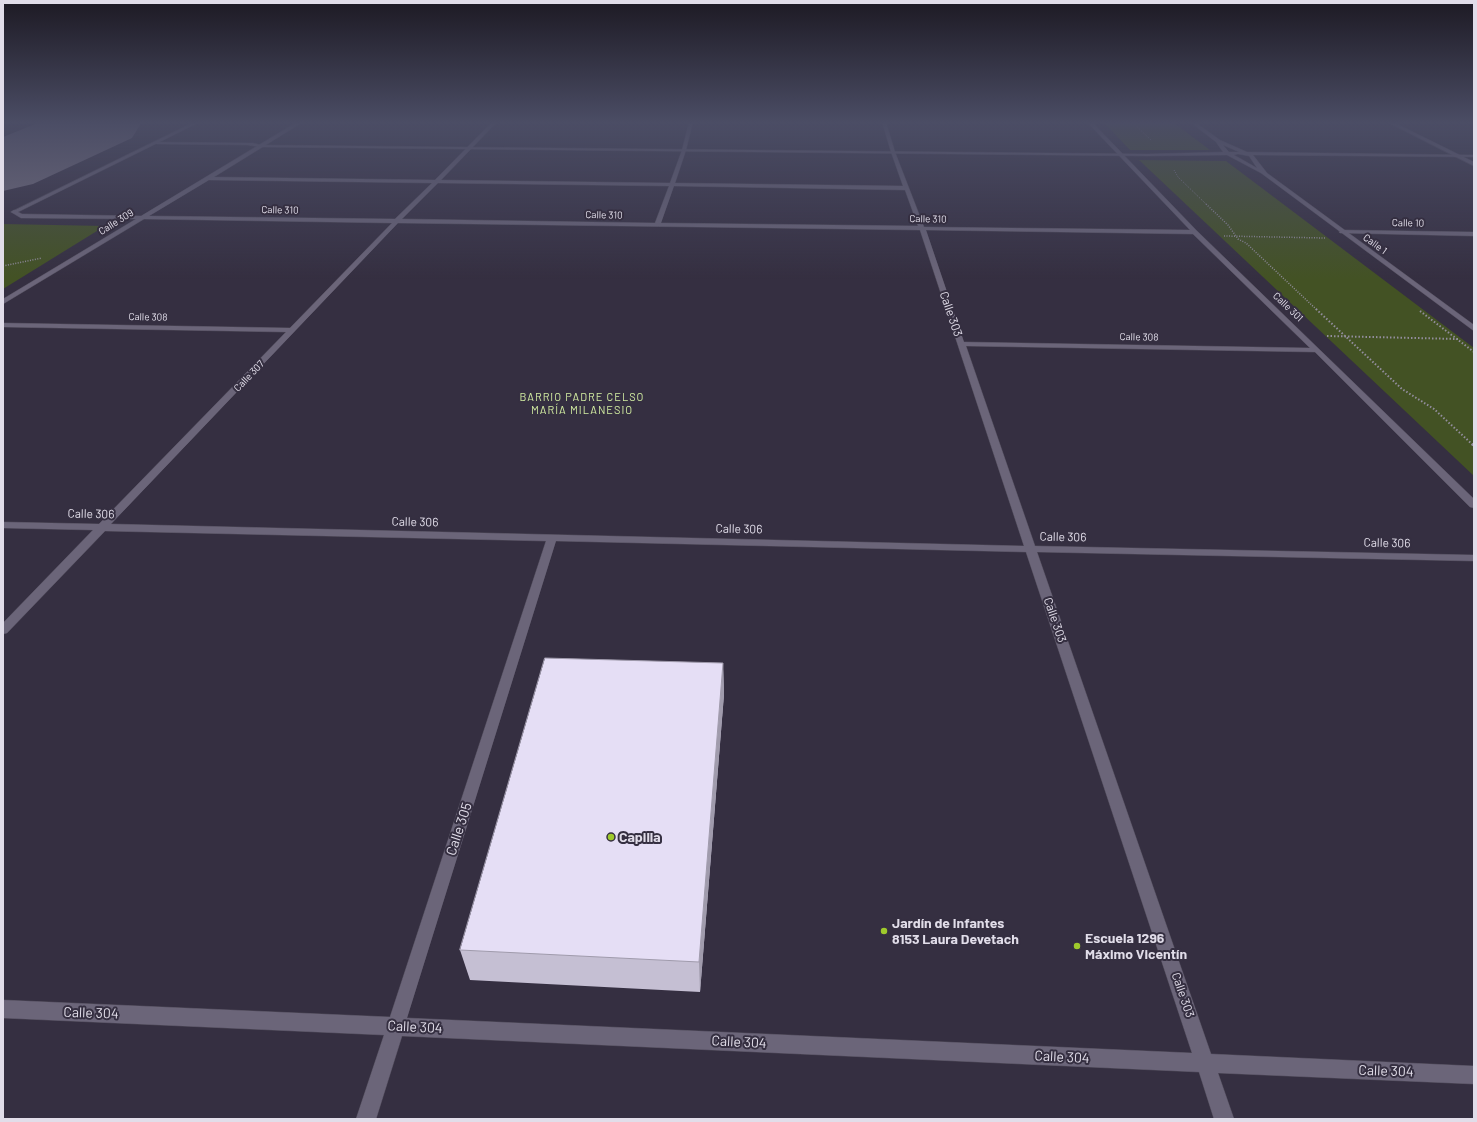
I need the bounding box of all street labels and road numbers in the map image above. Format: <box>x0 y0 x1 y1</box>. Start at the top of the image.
street label: Calle 310 <box>261 204 299 216</box>
street label: Calle 309 <box>96 207 136 237</box>
street label: Calle 310 <box>585 209 623 221</box>
street label: Calle 310 <box>909 213 947 225</box>
street label: Calle 10 <box>1392 217 1424 229</box>
street label: Calle 1 <box>1361 231 1389 257</box>
street label: Calle 303 <box>937 290 965 338</box>
street label: Calle 301 <box>1271 290 1305 324</box>
street label: Calle 308 <box>128 311 168 323</box>
street label: Calle 308 <box>1119 331 1159 343</box>
street label: Calle 307 <box>231 358 267 394</box>
street label: Calle 306 <box>67 506 115 522</box>
street label: Calle 306 <box>391 514 439 530</box>
street label: Calle 306 <box>715 521 763 537</box>
street label: Calle 306 <box>1039 529 1087 545</box>
street label: Calle 306 <box>1363 535 1411 551</box>
street label: Calle 303 <box>1041 596 1069 644</box>
street label: Calle 305 <box>443 800 475 858</box>
street label: Calle 303 <box>1169 971 1197 1019</box>
street label: Calle 304 <box>63 1004 119 1022</box>
street label: Calle 304 <box>387 1017 443 1037</box>
street label: Calle 304 <box>711 1032 767 1052</box>
street label: Calle 304 <box>1034 1047 1090 1067</box>
street label: Calle 304 <box>1358 1062 1414 1080</box>

